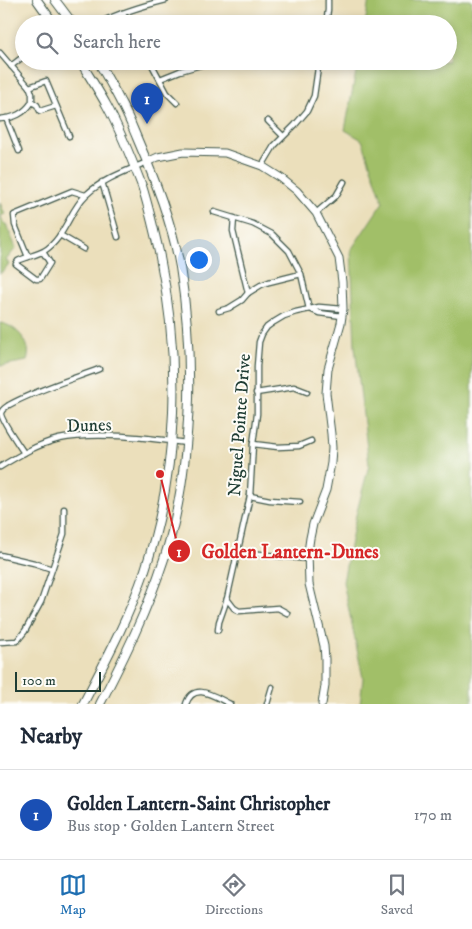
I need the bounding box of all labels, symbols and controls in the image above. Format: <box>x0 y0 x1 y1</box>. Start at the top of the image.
search box <box>15 15 457 70</box>
icon: search <box>33 29 61 57</box>
text: Search here <box>73 31 161 54</box>
pin: 1 <box>131 83 163 124</box>
your location <box>186 247 212 273</box>
street label: Niguel Pointe Drive <box>224 353 256 497</box>
street label: Dunes <box>66 414 112 438</box>
callout: Golden Lantern-Dunes <box>166 534 388 568</box>
text: Golden Lantern-Dunes <box>201 541 379 564</box>
text: 1 <box>176 543 182 562</box>
scale bar <box>15 669 101 692</box>
text: 100 m <box>22 672 56 690</box>
text: Nearby <box>20 724 82 750</box>
text: Golden Lantern-Saint Christopher <box>67 793 330 816</box>
text: 1 <box>33 805 39 825</box>
text: 170 m <box>414 805 452 825</box>
text: Bus stop · Golden Lantern Street <box>67 816 275 836</box>
tab: Map <box>59 871 87 919</box>
tab: Directions <box>205 871 263 919</box>
tab: Saved <box>381 871 413 919</box>

